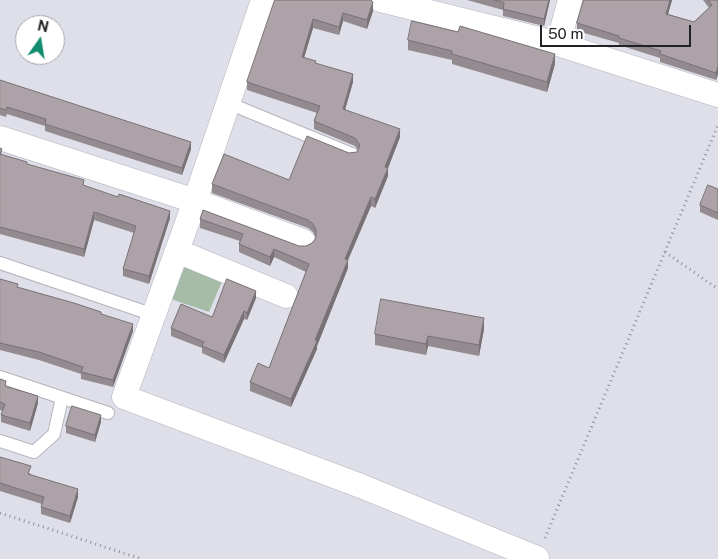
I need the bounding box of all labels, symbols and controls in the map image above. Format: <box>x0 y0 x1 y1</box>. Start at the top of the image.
north arrow <box>15 15 65 65</box>
scale bar <box>543 15 694 47</box>
text: N <box>36 17 50 35</box>
text: 50 m <box>548 25 583 42</box>

